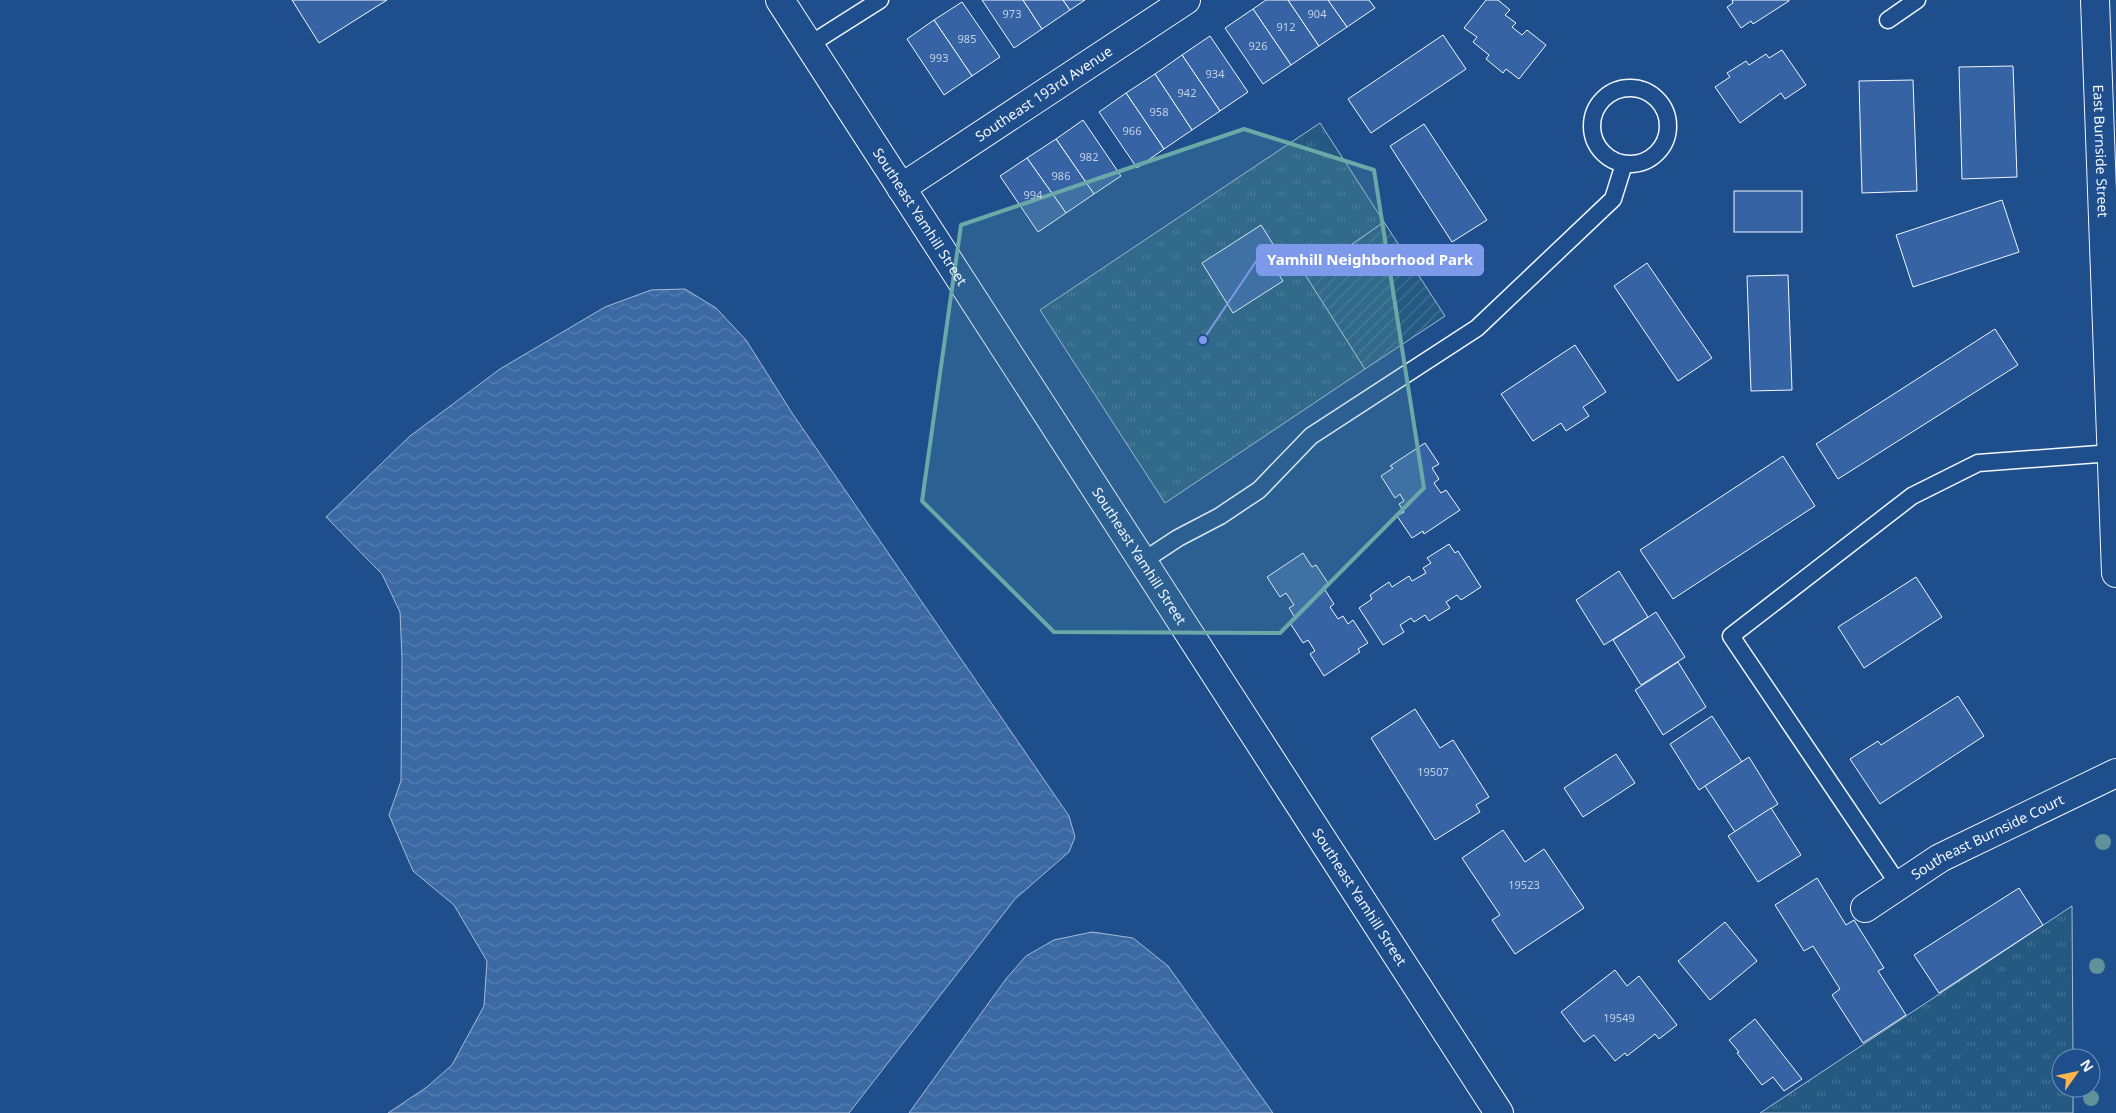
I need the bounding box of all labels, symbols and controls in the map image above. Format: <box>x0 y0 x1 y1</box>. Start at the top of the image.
house number: 973 <box>1003 6 1021 21</box>
house number: 904 <box>1308 6 1327 21</box>
house number: 912 <box>1277 19 1295 34</box>
house number: 985 <box>958 31 976 46</box>
house number: 926 <box>1249 38 1267 53</box>
street label: Southeast 193rd Avenue <box>971 41 1116 146</box>
house number: 993 <box>930 50 948 65</box>
house number: 934 <box>1206 66 1225 81</box>
street label: East Burnside Street <box>2089 84 2113 218</box>
house number: 942 <box>1178 85 1196 100</box>
house number: 958 <box>1150 104 1168 119</box>
house number: 966 <box>1123 123 1141 138</box>
street label: Southeast Yamhill Street <box>869 144 972 289</box>
house number: 982 <box>1080 149 1098 164</box>
house number: 986 <box>1052 168 1070 183</box>
house number: 994 <box>1024 187 1043 202</box>
callout: Yamhill Neighborhood Park <box>1257 245 1483 275</box>
text: Yamhill Neighborhood Park <box>1267 249 1474 269</box>
street label: Southeast Yamhill Street <box>1088 483 1191 628</box>
house number: 19507 <box>1417 764 1449 779</box>
street label: Southeast Burnside Court <box>1907 790 2067 884</box>
street label: Southeast Yamhill Street <box>1308 824 1411 969</box>
house number: 19523 <box>1508 877 1540 892</box>
house number: 19549 <box>1603 1010 1635 1025</box>
north arrow <box>2051 1048 2101 1098</box>
text: N <box>2076 1056 2098 1076</box>

